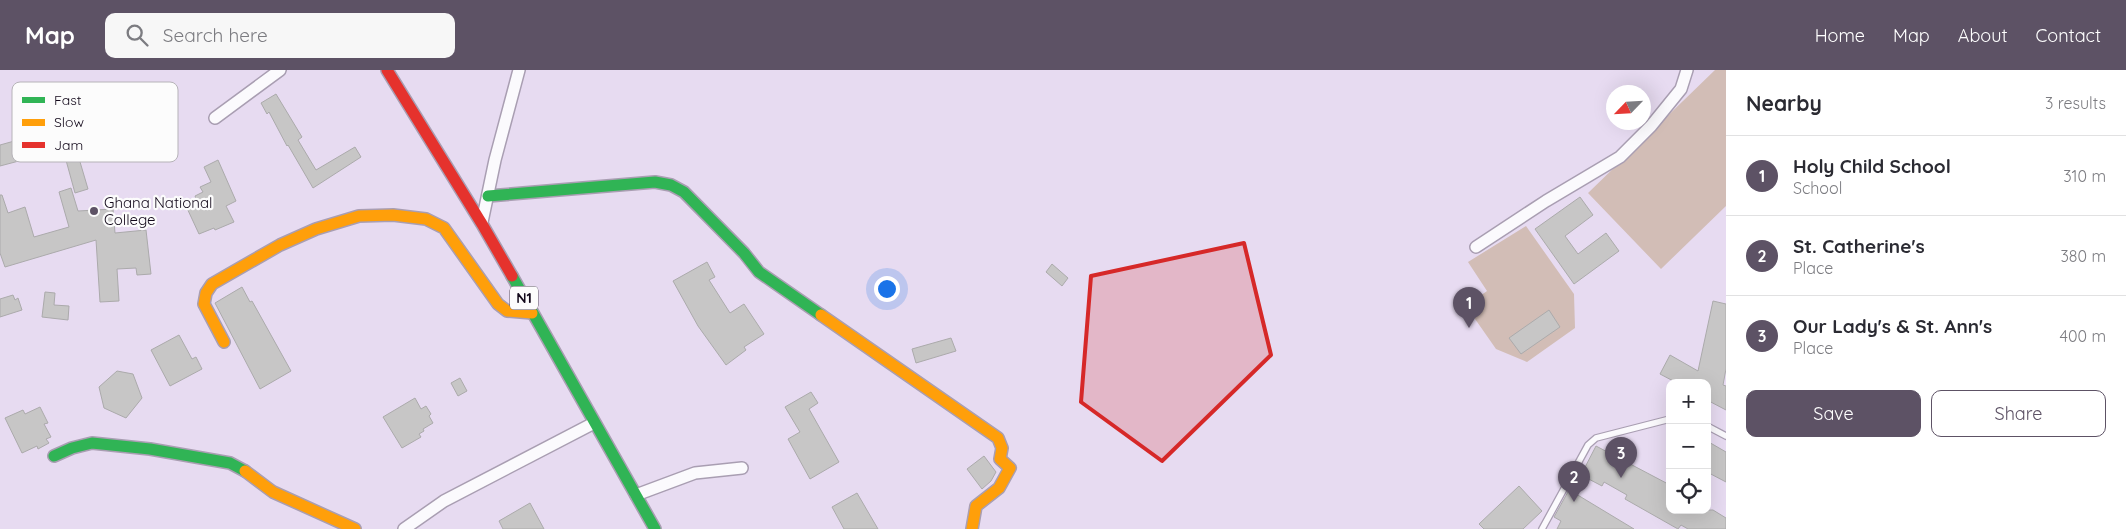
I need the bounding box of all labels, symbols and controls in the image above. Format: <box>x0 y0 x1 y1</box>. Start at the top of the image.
search box <box>105 13 455 58</box>
text: Map <box>25 20 75 50</box>
icon: search <box>123 21 151 49</box>
text: Search here <box>163 23 268 47</box>
text: Home <box>1815 24 1865 47</box>
text: Map <box>1893 24 1930 47</box>
text: About <box>1958 24 2008 47</box>
text: Contact <box>2036 24 2101 47</box>
legend <box>12 82 178 162</box>
north arrow <box>1606 85 1651 130</box>
text: Nearby <box>1746 90 1822 116</box>
text: Fast <box>54 91 82 109</box>
text: 3 results <box>2045 93 2106 113</box>
text: Slow <box>54 113 84 131</box>
text: Jam <box>54 136 83 154</box>
text: Holy Child School <box>1793 154 1951 178</box>
text: 1 <box>1759 166 1765 186</box>
text: 310 m <box>2063 166 2106 186</box>
text: School <box>1793 178 1842 198</box>
place label: Ghana National College <box>104 193 212 229</box>
marker: Ghana National College <box>88 205 100 217</box>
text: St. Catherine's <box>1793 234 1925 258</box>
text: 2 <box>1757 246 1767 266</box>
text: 380 m <box>2060 246 2106 266</box>
text: Place <box>1793 258 1833 278</box>
your location <box>874 276 900 302</box>
road number: N1 <box>510 287 538 310</box>
pin: 1 <box>1453 287 1485 328</box>
text: Our Lady's & St. Ann's <box>1793 314 1992 338</box>
text: 3 <box>1758 326 1766 346</box>
text: 400 m <box>2060 326 2106 346</box>
text: Place <box>1793 338 1833 358</box>
map controls <box>1666 379 1711 514</box>
button: + <box>1666 379 1711 424</box>
button: Save <box>1746 390 1921 437</box>
button: Share <box>1931 390 2106 437</box>
button: − <box>1666 424 1711 469</box>
pin: 3 <box>1605 437 1637 478</box>
pin: 2 <box>1558 461 1590 502</box>
button: locate <box>1666 469 1711 514</box>

